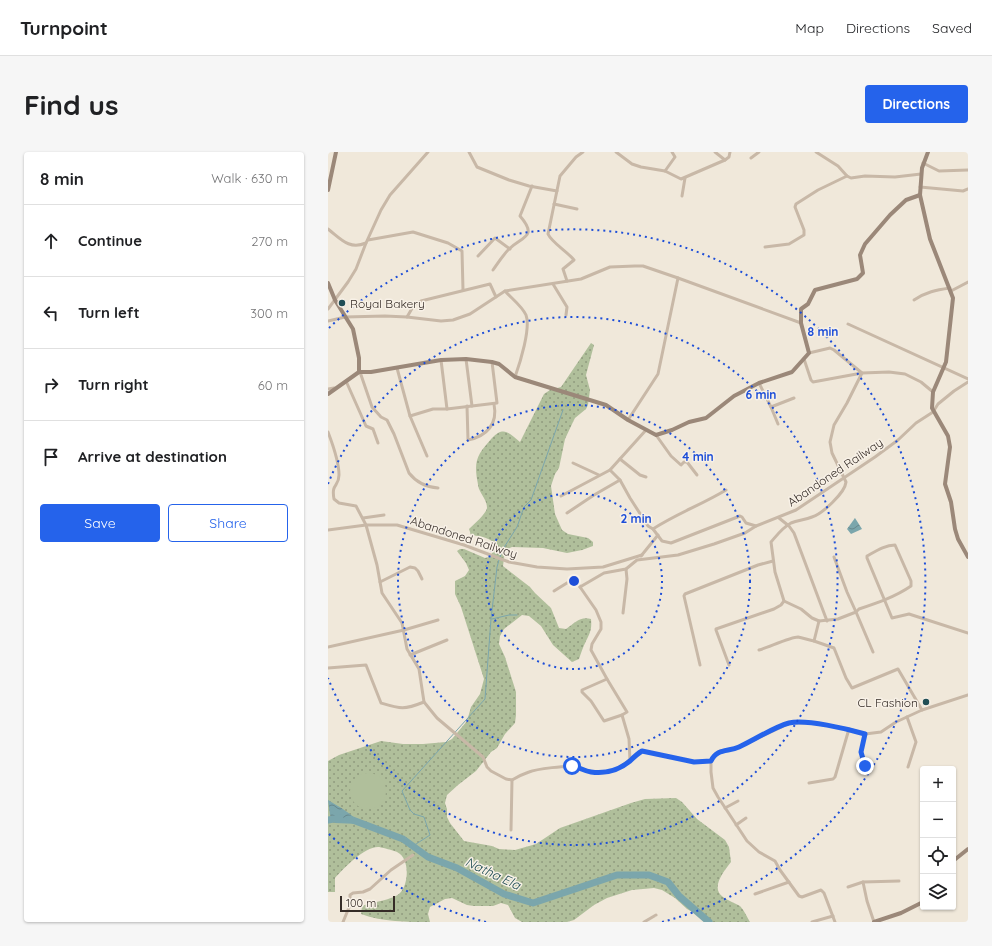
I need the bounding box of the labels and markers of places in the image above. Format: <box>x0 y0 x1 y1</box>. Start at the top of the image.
place label: Royal Bakery <box>350 296 425 311</box>
marker: Royal Bakery <box>337 298 347 308</box>
centre of rings <box>567 574 581 588</box>
place label: CL Fashion <box>857 695 918 710</box>
marker: CL Fashion <box>921 697 931 707</box>

